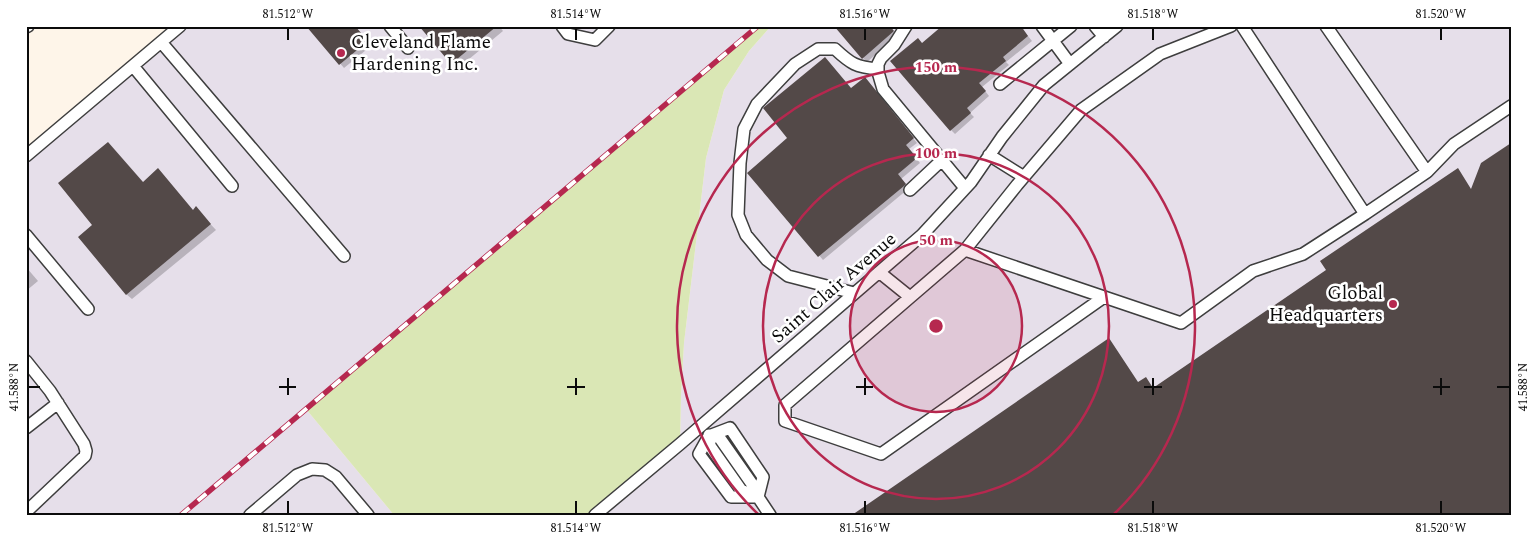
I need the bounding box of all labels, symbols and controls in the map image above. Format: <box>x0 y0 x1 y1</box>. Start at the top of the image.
text: 81.512°W <box>263 5 314 24</box>
text: 81.514°W <box>551 5 602 24</box>
text: 81.516°W <box>840 5 891 24</box>
text: 81.518°W <box>1128 5 1179 24</box>
text: 81.520°W <box>1416 5 1467 24</box>
place label: Cleveland Flame Hardening Inc. <box>351 28 491 79</box>
marker: Cleveland Flame Hardening Inc. <box>335 47 347 59</box>
text: 150 m <box>915 56 958 79</box>
text: 100 m <box>915 142 958 165</box>
street label: Saint Clair Avenue <box>765 225 903 351</box>
text: 50 m <box>919 229 954 252</box>
place label: Global Headquarters <box>1269 279 1383 330</box>
marker: Global Headquarters <box>1387 298 1399 310</box>
centre of rings <box>927 317 945 335</box>
text: 41.588°N <box>5 363 24 411</box>
text: 41.588°N <box>1514 363 1533 411</box>
text: 81.512°W <box>263 519 314 538</box>
text: 81.514°W <box>551 519 602 538</box>
text: 81.516°W <box>840 519 891 538</box>
text: 81.518°W <box>1128 519 1179 538</box>
text: 81.520°W <box>1416 519 1467 538</box>

